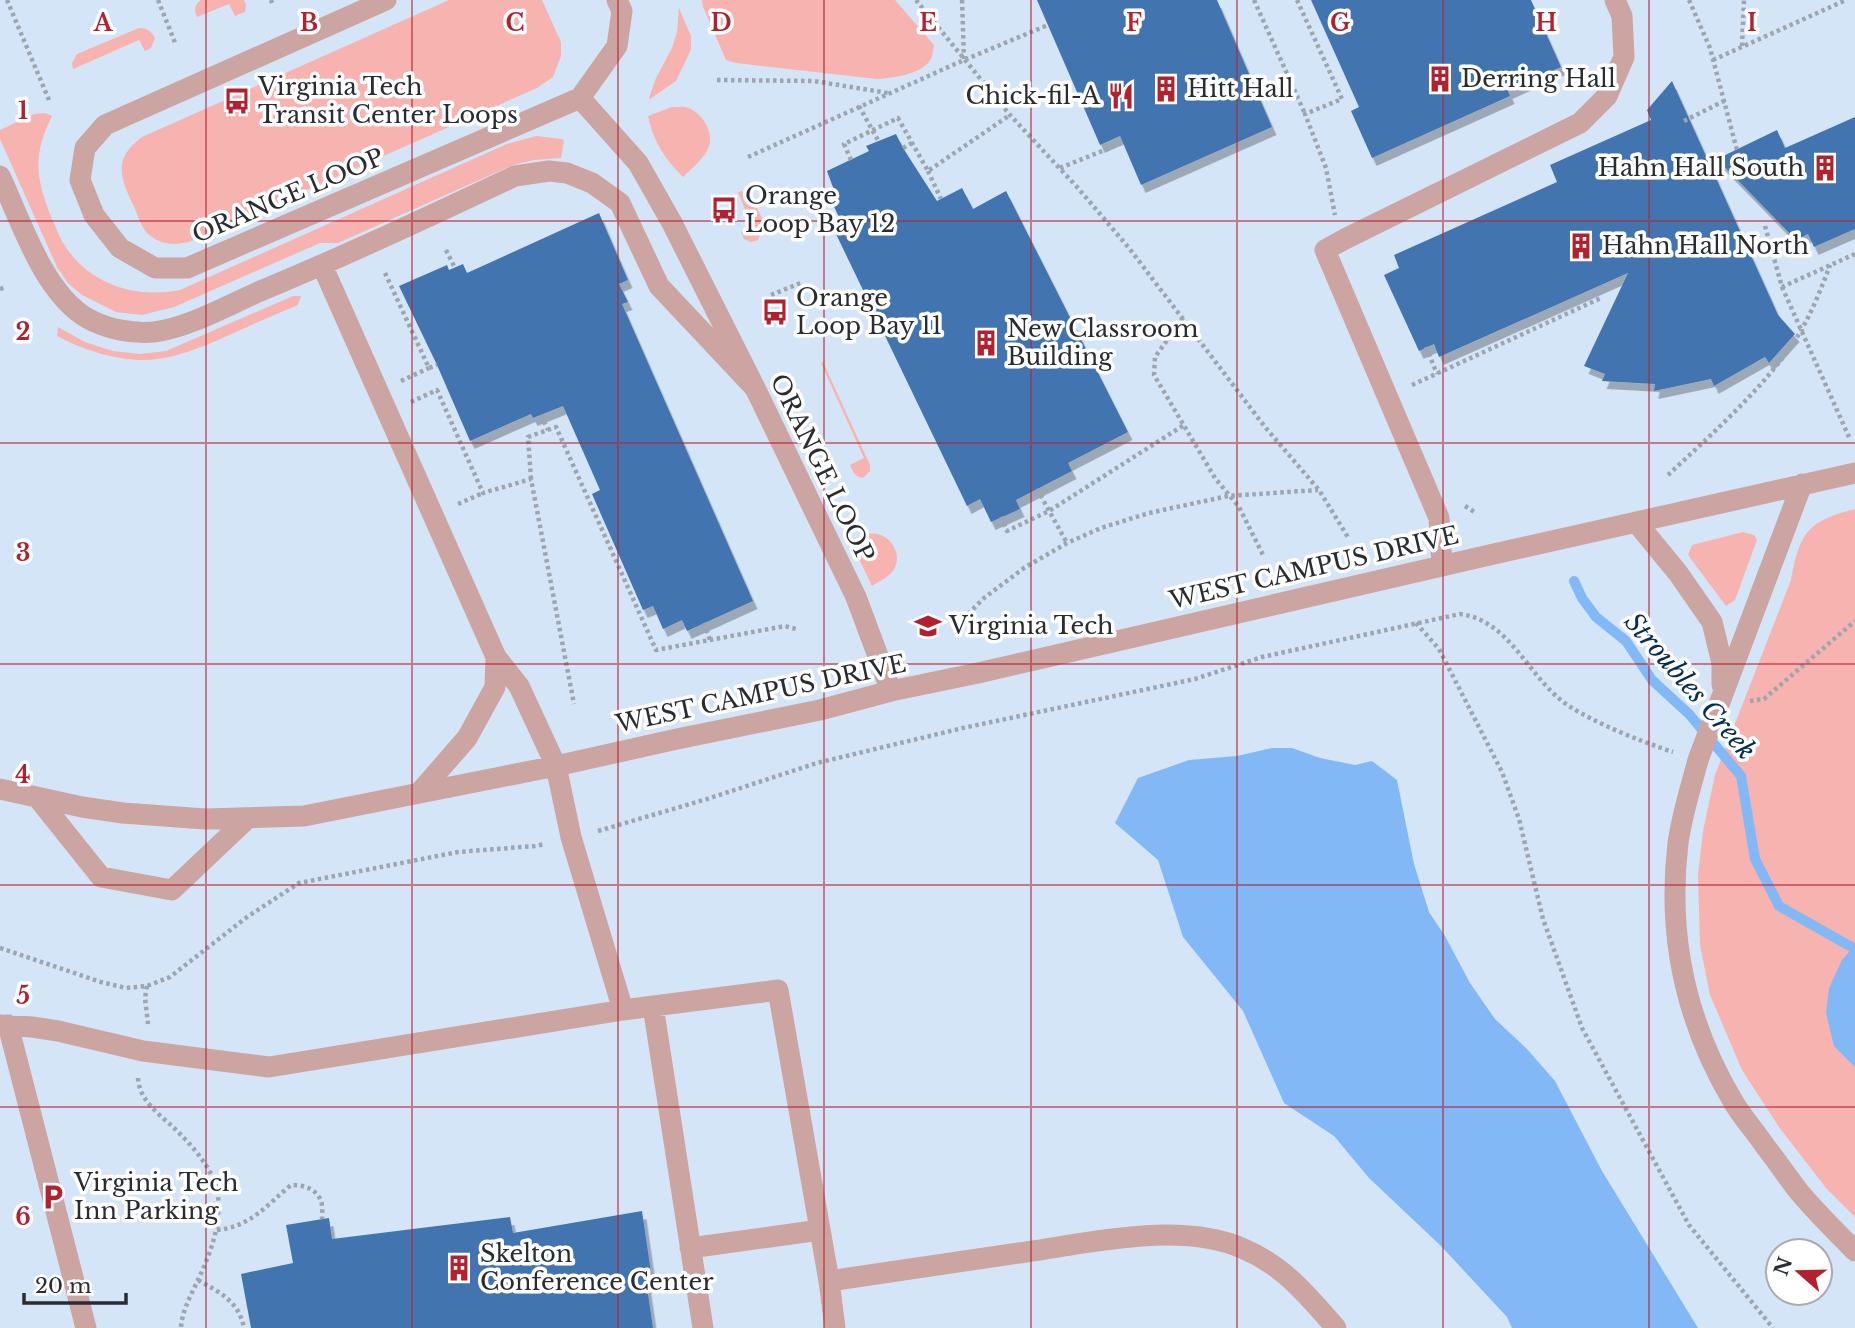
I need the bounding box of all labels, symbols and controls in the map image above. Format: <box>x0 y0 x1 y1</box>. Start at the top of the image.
text: A <box>93 9 114 37</box>
text: B <box>300 9 318 37</box>
text: C <box>506 9 524 37</box>
text: D <box>710 9 732 37</box>
text: E <box>919 9 937 37</box>
text: F <box>1126 9 1142 37</box>
text: G <box>1330 9 1350 37</box>
text: H <box>1535 9 1557 37</box>
text: I <box>1747 9 1757 37</box>
building icon: Derring Hall <box>1425 64 1455 94</box>
place label: Derring Hall <box>1461 64 1616 93</box>
place label: Virginia Tech Transit Center Loops <box>257 72 518 129</box>
building icon: Hitt Hall <box>1151 74 1181 104</box>
place label: Hitt Hall <box>1187 74 1294 103</box>
place label: Chick-fil-A <box>966 81 1100 110</box>
restaurant icon: Chick-fil-A <box>1106 81 1136 111</box>
bus stop icon: Virginia Tech Transit Center Loops <box>222 86 252 116</box>
text: 1 <box>18 97 28 125</box>
street label: ORANGE LOOP <box>188 142 388 249</box>
place label: Hahn Hall South <box>1598 153 1804 182</box>
building icon: Hahn Hall South <box>1810 153 1840 183</box>
place label: Orange Loop Bay 12 <box>745 181 895 238</box>
bus stop icon: Orange Loop Bay 12 <box>709 195 739 225</box>
building icon: Hahn Hall North <box>1566 231 1596 261</box>
place label: Hahn Hall North <box>1602 231 1809 260</box>
place label: Orange Loop Bay 11 <box>796 283 942 340</box>
bus stop icon: Orange Loop Bay 11 <box>760 297 790 327</box>
place label: New Classroom Building <box>1007 314 1199 371</box>
text: 2 <box>16 318 30 346</box>
building icon: New Classroom Building <box>971 328 1001 358</box>
street label: ORANGE LOOP <box>764 369 880 566</box>
street label: WEST CAMPUS DRIVE <box>1166 520 1461 615</box>
text: 3 <box>16 539 30 567</box>
water label: Stroubles Creek <box>1618 606 1762 766</box>
school or university icon: Virginia Tech <box>913 611 943 641</box>
place label: Virginia Tech <box>948 611 1114 640</box>
street label: WEST CAMPUS DRIVE <box>612 649 909 739</box>
text: 4 <box>15 761 31 789</box>
text: 5 <box>16 982 30 1010</box>
place label: Virginia Tech Inn Parking <box>73 1168 239 1225</box>
parking icon: Virginia Tech Inn Parking <box>38 1182 68 1212</box>
text: 6 <box>15 1203 31 1231</box>
north arrow <box>1764 1237 1834 1307</box>
place label: Skelton Conference Center <box>480 1239 714 1296</box>
building icon: Skelton Conference Center <box>444 1253 474 1283</box>
text: N <box>1770 1254 1797 1279</box>
scale bar <box>24 1262 126 1306</box>
text: 20 m <box>35 1273 92 1299</box>

